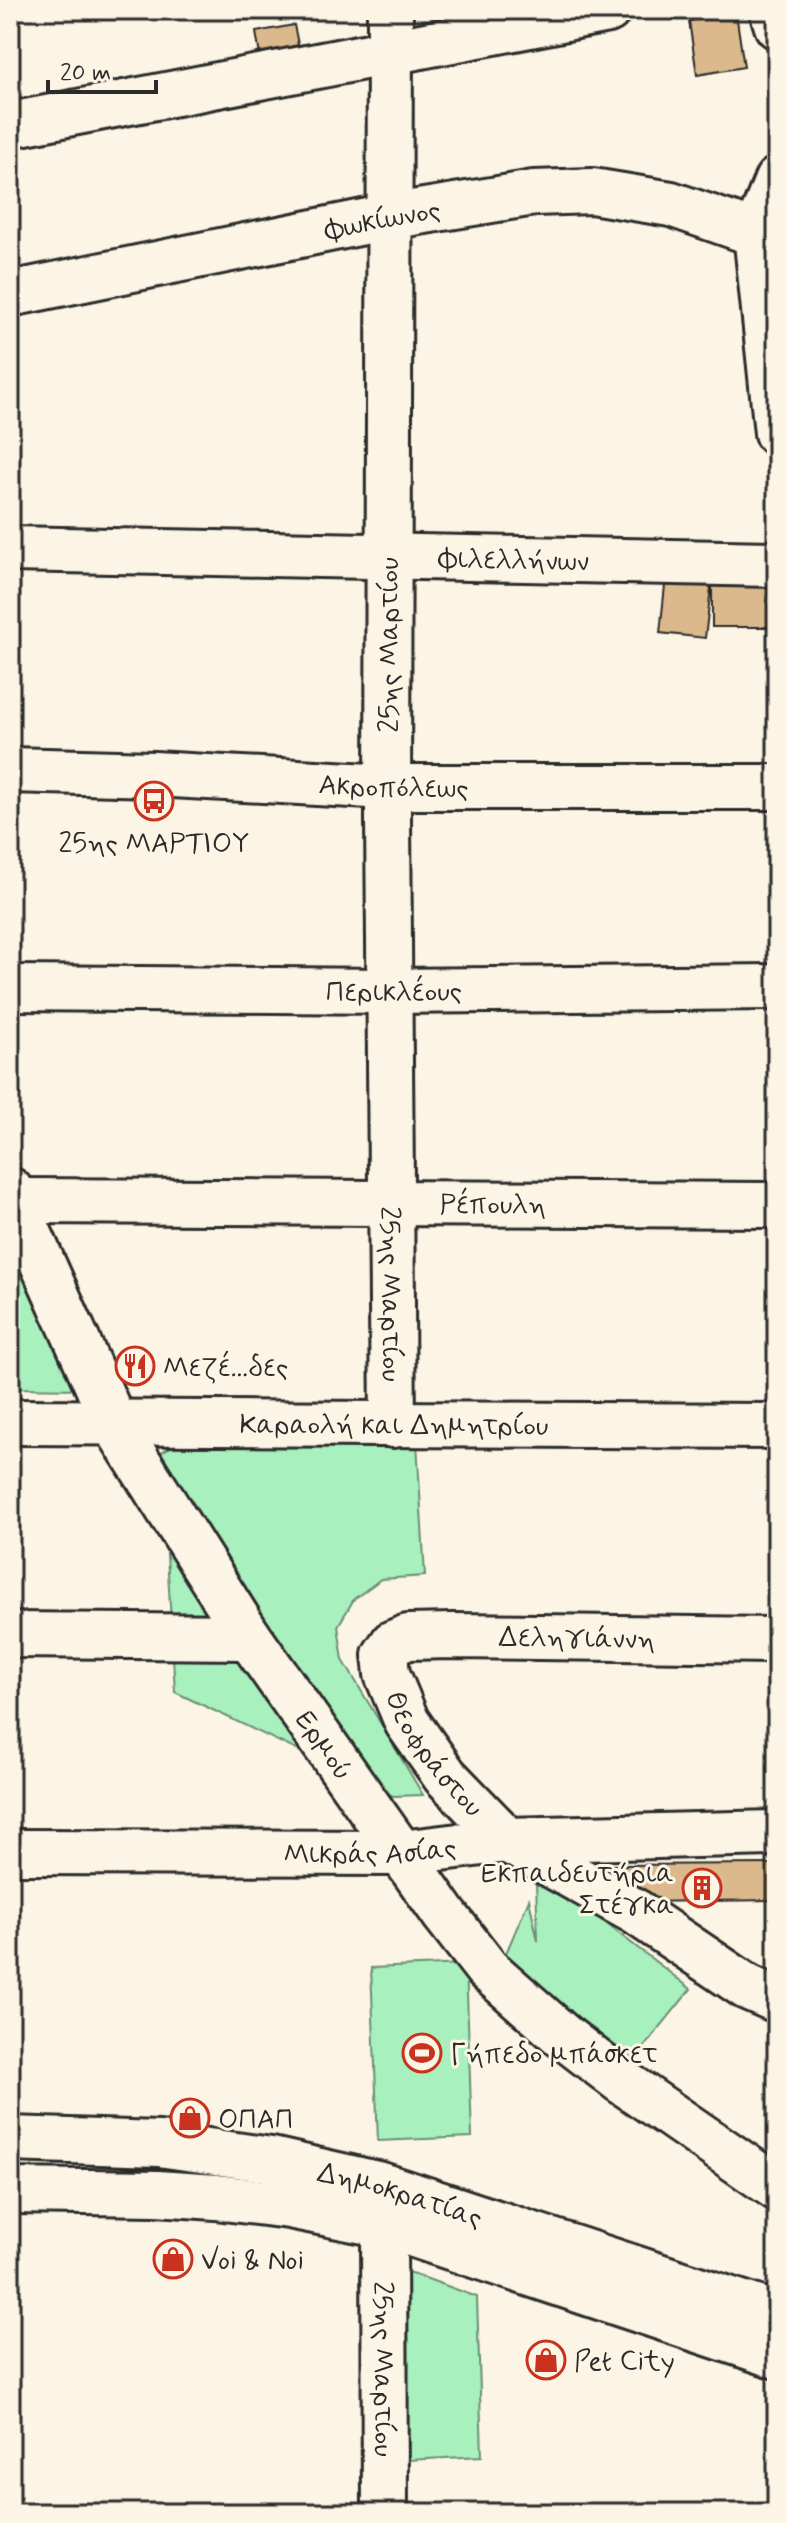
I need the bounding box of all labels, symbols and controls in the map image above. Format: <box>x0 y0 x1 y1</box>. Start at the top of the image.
scale bar <box>48 44 156 94</box>
text: 20 m <box>60 58 111 89</box>
street label: Φωκίωνος <box>321 193 444 251</box>
street label: Φιλελλήνων <box>437 541 589 581</box>
street label: 25ης Μαρτίου <box>372 557 409 733</box>
street label: Ακροπόλεως <box>318 767 468 808</box>
bus stop icon: 25ης ΜΑΡΤΙΟΥ <box>133 780 175 822</box>
place label: 25ης ΜΑΡΤΙΟΥ <box>59 826 249 863</box>
street label: Περικλέους <box>326 974 462 1012</box>
street label: Ρέπουλη <box>440 1187 546 1225</box>
street label: 25ης Μαρτίου <box>370 1206 409 1382</box>
restaurant icon: Μεζέ...δες <box>114 1345 156 1387</box>
place label: Μεζέ...δες <box>163 1350 288 1387</box>
street label: Καραολή και Δημητρίου <box>239 1407 549 1446</box>
street label: Δεληγιάννη <box>498 1620 656 1659</box>
street label: Θεοφράστου <box>375 1686 491 1826</box>
street label: Ερμού <box>285 1704 360 1789</box>
street label: Μικράς Ασίας <box>284 1830 459 1874</box>
place label: Εκπαιδευτήρια Στέγκα <box>481 1856 674 1925</box>
building icon: Εκπαιδευτήρια Στέγκα <box>681 1867 723 1909</box>
sports icon: Γήπεδο μπάσκετ <box>401 2032 443 2074</box>
place label: Γήπεδο μπάσκετ <box>450 2037 658 2074</box>
shop icon: ΟΠΑΠ <box>169 2097 211 2139</box>
place label: ΟΠΑΠ <box>218 2102 293 2139</box>
street label: Δημοκρατίας <box>314 2155 487 2238</box>
shop icon: Voi & Noi <box>152 2238 194 2280</box>
place label: Voi & Noi <box>201 2243 304 2280</box>
street label: 25ης Μαρτίου <box>363 2281 401 2457</box>
shop icon: Pet City <box>525 2339 567 2381</box>
place label: Pet City <box>574 2344 675 2381</box>

